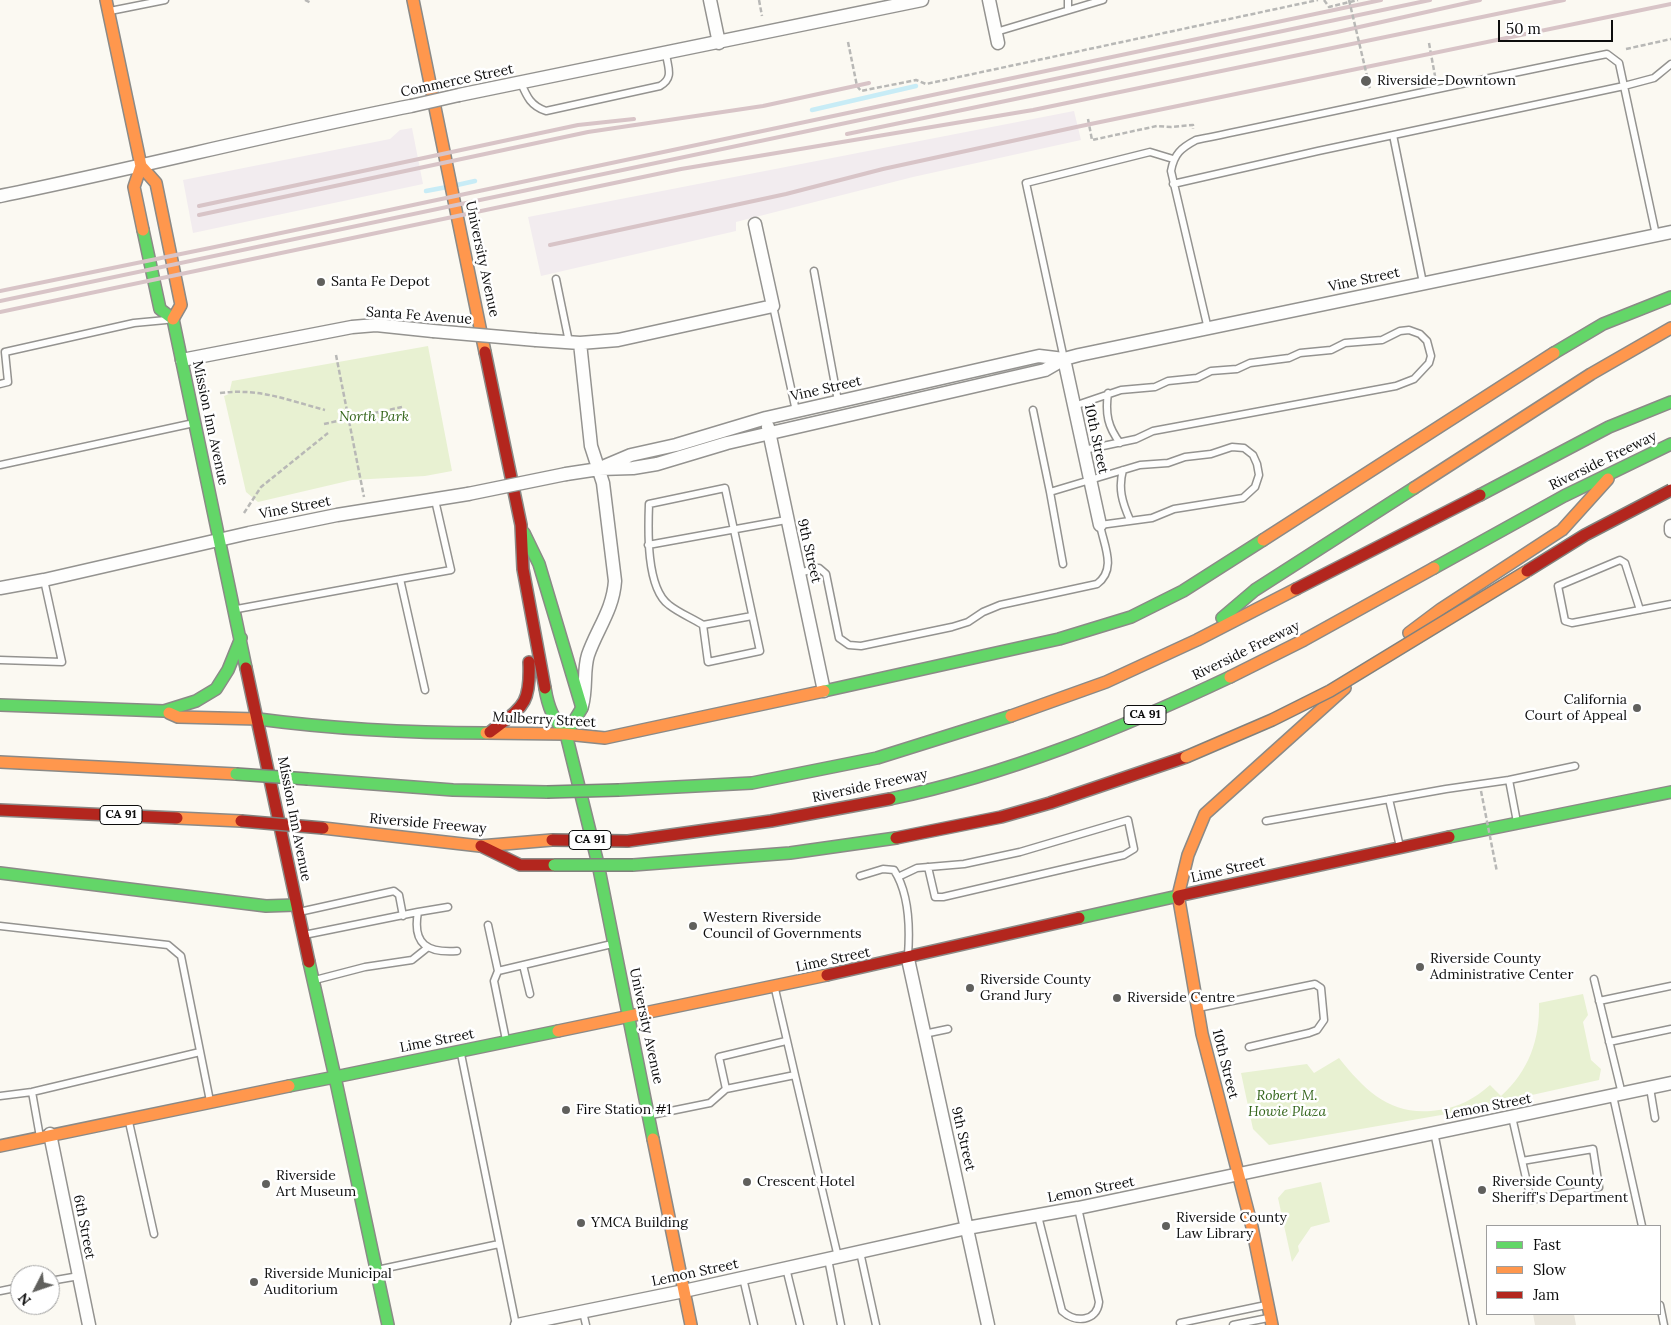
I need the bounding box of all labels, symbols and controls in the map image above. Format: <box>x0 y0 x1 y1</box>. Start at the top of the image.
scale bar <box>1501 10 1616 42</box>
text: 50 m <box>1506 19 1541 38</box>
street label: Commerce Street <box>399 61 515 101</box>
place label: Riverside–Downtown <box>1377 73 1516 89</box>
marker: Riverside–Downtown <box>1359 74 1373 88</box>
street label: University Avenue <box>461 199 503 319</box>
street label: Vine Street <box>1327 264 1401 296</box>
place label: Santa Fe Depot <box>331 274 430 290</box>
marker: Santa Fe Depot <box>315 276 327 288</box>
street label: Santa Fe Avenue <box>365 304 473 328</box>
street label: Mission Inn Avenue <box>189 359 231 487</box>
street label: Vine Street <box>789 373 863 405</box>
street label: 10th Street <box>1080 403 1112 475</box>
park label: North Park <box>339 409 409 425</box>
street label: Riverside Freeway <box>1547 428 1659 494</box>
street label: Vine Street <box>258 493 332 523</box>
street label: 9th Street <box>793 517 825 585</box>
street label: Riverside Freeway <box>1190 618 1302 684</box>
place label: California Court of Appeal <box>1525 692 1627 724</box>
marker: California Court of Appeal <box>1631 702 1643 714</box>
road number: CA 91 <box>1124 706 1166 724</box>
street label: Mulberry Street <box>492 709 596 731</box>
street label: Mission Inn Avenue <box>274 755 314 883</box>
street label: Riverside Freeway <box>811 766 929 806</box>
road number: CA 91 <box>100 806 142 824</box>
street label: Riverside Freeway <box>369 811 487 837</box>
road number: CA 91 <box>569 830 611 850</box>
street label: Lime Street <box>1189 853 1267 887</box>
place label: Western Riverside Council of Governments <box>703 910 862 942</box>
marker: Western Riverside Council of Governments <box>687 920 699 932</box>
street label: Lime Street <box>794 944 872 976</box>
place label: Riverside County Administrative Center <box>1430 951 1573 984</box>
marker: Riverside County Administrative Center <box>1414 961 1426 973</box>
street label: University Avenue <box>625 966 667 1086</box>
place label: Riverside County Grand Jury <box>980 972 1091 1004</box>
marker: Riverside County Grand Jury <box>964 982 976 994</box>
place label: Riverside Centre <box>1127 990 1235 1006</box>
marker: Riverside Centre <box>1111 992 1123 1004</box>
street label: Lime Street <box>398 1026 476 1056</box>
street label: 10th Street <box>1208 1028 1242 1100</box>
park label: Robert M. Howie Plaza <box>1248 1088 1326 1120</box>
street label: Lemon Street <box>1443 1090 1533 1124</box>
place label: Fire Station #1 <box>576 1102 672 1118</box>
marker: Fire Station #1 <box>560 1104 572 1116</box>
street label: 9th Street <box>947 1105 979 1173</box>
place label: Riverside Art Museum <box>276 1168 356 1200</box>
street label: Lemon Street <box>1046 1173 1136 1207</box>
place label: Crescent Hotel <box>757 1174 855 1190</box>
place label: Riverside County Sheriff's Department <box>1492 1174 1628 1206</box>
marker: Crescent Hotel <box>741 1176 753 1188</box>
marker: Riverside Art Museum <box>260 1178 272 1190</box>
marker: Riverside County Sheriff's Department <box>1476 1184 1488 1196</box>
street label: 6th Street <box>70 1193 98 1261</box>
place label: Riverside County Law Library <box>1176 1210 1287 1242</box>
place label: YMCA Building <box>591 1215 688 1231</box>
marker: YMCA Building <box>575 1217 587 1229</box>
marker: Riverside County Law Library <box>1160 1220 1172 1232</box>
legend <box>1486 1225 1661 1315</box>
text: Fast <box>1533 1235 1561 1254</box>
street label: Lemon Street <box>650 1256 740 1290</box>
text: Slow <box>1533 1260 1566 1279</box>
north arrow <box>10 1265 60 1315</box>
place label: Riverside Municipal Auditorium <box>264 1266 392 1298</box>
marker: Riverside Municipal Auditorium <box>248 1276 260 1288</box>
text: Jam <box>1533 1285 1560 1304</box>
text: N <box>14 1289 35 1309</box>

